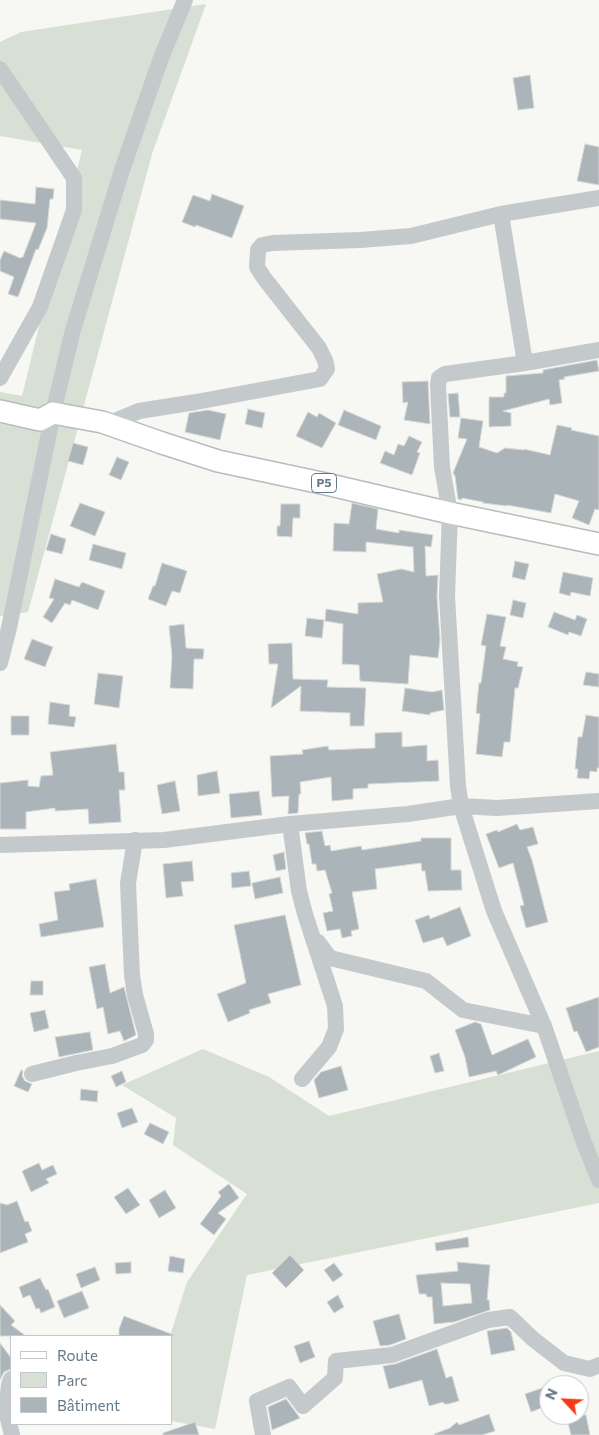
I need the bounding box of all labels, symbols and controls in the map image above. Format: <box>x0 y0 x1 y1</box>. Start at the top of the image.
road number: P5 <box>312 473 336 492</box>
legend <box>10 1335 172 1425</box>
text: Route <box>57 1346 98 1364</box>
text: Parc <box>57 1371 87 1389</box>
north arrow <box>539 1375 589 1425</box>
text: N <box>541 1386 561 1402</box>
text: Bâtiment <box>57 1396 120 1414</box>

